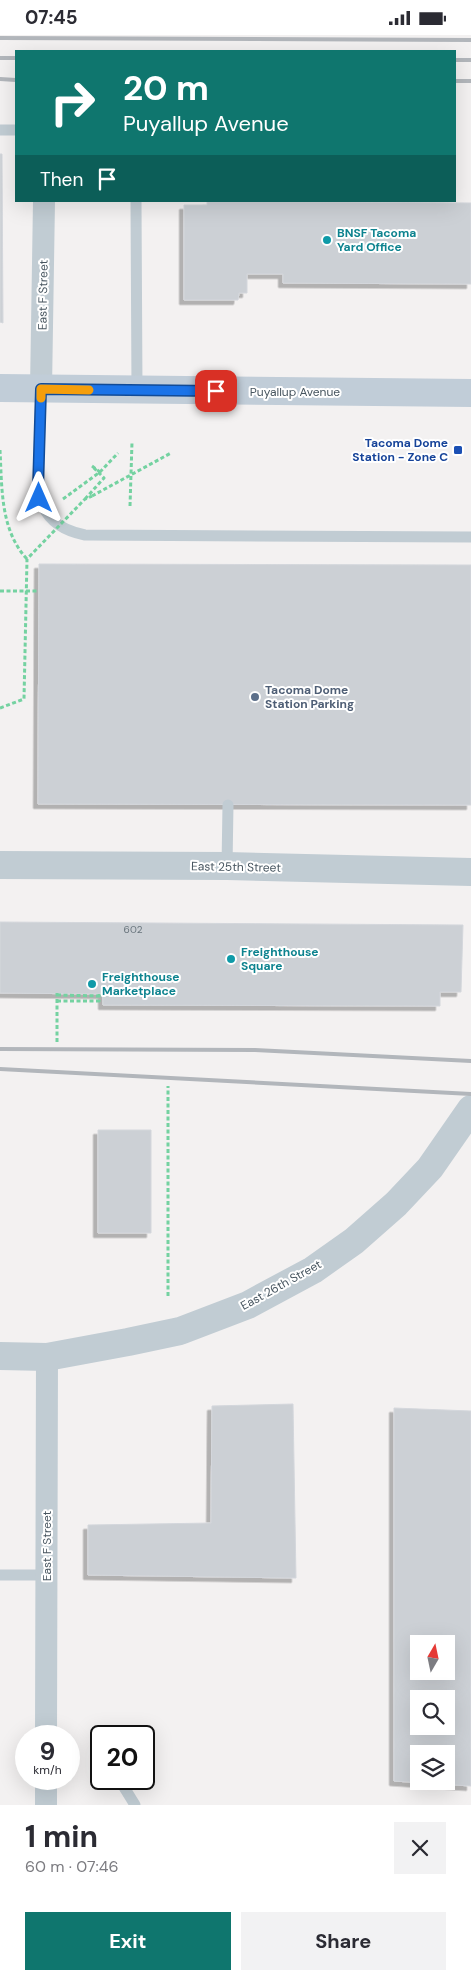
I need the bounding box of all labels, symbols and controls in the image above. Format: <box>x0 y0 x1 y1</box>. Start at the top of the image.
text: 07:45 <box>25 5 77 30</box>
text: 20 m <box>123 65 209 111</box>
icon: right <box>40 70 105 135</box>
text: Puyallup Avenue <box>123 109 289 138</box>
icon: arrive <box>93 165 121 193</box>
text: Then <box>40 167 83 192</box>
place label: BNSF Tacoma Yard Office <box>337 225 416 255</box>
marker: BNSF Tacoma Yard Office <box>321 234 333 246</box>
street label: East F Street <box>34 259 52 330</box>
pin <box>195 370 237 412</box>
icon: arrive <box>202 377 230 405</box>
street label: Puyallup Avenue <box>250 384 340 400</box>
place label: Tacoma Dome Station - Zone C <box>352 435 448 465</box>
marker: Tacoma Dome Station - Zone C <box>452 444 464 456</box>
position arrow <box>12 471 64 523</box>
place label: Tacoma Dome Station Parking <box>265 682 354 712</box>
marker: Tacoma Dome Station Parking <box>249 691 261 703</box>
street label: East 25th Street <box>191 858 281 876</box>
house number: 602 <box>124 923 143 936</box>
place label: Freighthouse Square <box>241 944 319 974</box>
marker: Freighthouse Square <box>225 953 237 965</box>
place label: Freighthouse Marketplace <box>102 969 180 999</box>
marker: Freighthouse Marketplace <box>86 978 98 990</box>
street label: East 26th Street <box>238 1256 325 1314</box>
street label: East F Street <box>39 1510 55 1581</box>
north arrow <box>410 1635 455 1680</box>
map controls <box>410 1635 455 1790</box>
button: search <box>410 1690 455 1735</box>
speed limit sign: 20 <box>90 1725 155 1790</box>
text: 9 <box>40 1735 55 1768</box>
button: layers <box>410 1745 455 1790</box>
text: km/h <box>33 1762 62 1778</box>
text: 1 min <box>25 1817 98 1856</box>
button: close <box>394 1822 446 1874</box>
text: 60 m · 07:46 <box>25 1856 118 1877</box>
button: Exit <box>25 1912 231 1970</box>
button: Share <box>241 1912 446 1970</box>

